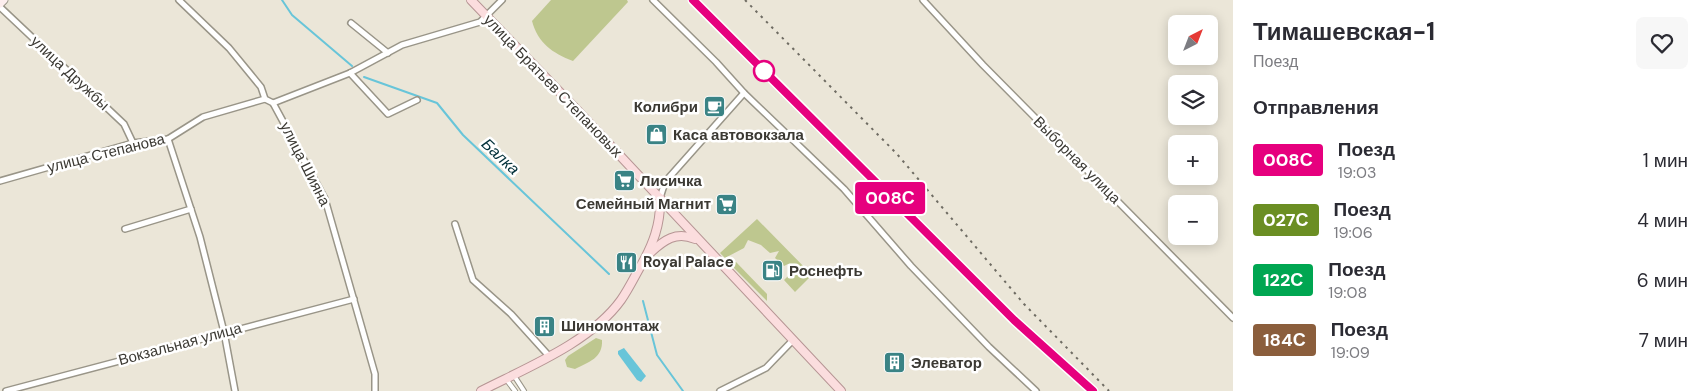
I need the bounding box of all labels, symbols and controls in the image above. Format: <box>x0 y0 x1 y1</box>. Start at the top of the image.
street label: улица Братьев Степановых <box>479 10 627 162</box>
north arrow <box>1168 15 1218 65</box>
map controls <box>1168 15 1218 245</box>
text: Тимашевская-1 <box>1253 16 1435 47</box>
button: heart <box>1636 17 1688 69</box>
street label: улица Дружбы <box>26 31 114 115</box>
text: Поезд <box>1253 51 1298 72</box>
unlabelled marker <box>753 60 775 82</box>
button: layers <box>1168 75 1218 125</box>
cafe icon: Колибри <box>702 95 726 119</box>
text: Отправления <box>1253 95 1379 120</box>
place label: Колибри <box>634 97 698 117</box>
street label: Выборная улица <box>1029 112 1126 209</box>
street label: улица Шияна <box>275 118 335 210</box>
shop icon: Каса автовокзала <box>645 123 669 147</box>
place label: Каса автовокзала <box>673 125 805 145</box>
street label: улица Степанова <box>45 129 167 177</box>
water label: Балка <box>477 133 524 179</box>
button: + <box>1168 135 1218 185</box>
text: Поезд <box>1338 137 1395 162</box>
text: 008С <box>1263 148 1313 172</box>
text: 1 мин <box>1643 148 1688 173</box>
text: 19:03 <box>1338 162 1376 183</box>
supermarket icon: Лисичка <box>612 169 636 193</box>
place label: Лисичка <box>640 171 703 191</box>
line badge: 008С <box>855 182 925 214</box>
text: 008С <box>865 186 915 210</box>
supermarket icon: Семейный Магнит <box>715 192 739 216</box>
place label: Семейный Магнит <box>576 194 711 214</box>
button: − <box>1168 195 1218 245</box>
text: Поезд <box>1334 197 1391 222</box>
text: 027С <box>1263 208 1309 232</box>
text: 4 мин <box>1637 208 1688 233</box>
text: 19:06 <box>1334 222 1373 243</box>
restaurant icon: Royal Palace <box>615 250 639 274</box>
place label: Royal Palace <box>643 252 734 272</box>
text: Поезд <box>1328 257 1386 282</box>
fuel station icon: Роснефть <box>761 259 785 283</box>
place label: Роснефть <box>789 261 863 281</box>
text: 122С <box>1263 268 1303 292</box>
text: 6 мин <box>1637 268 1688 293</box>
text: 19:08 <box>1328 282 1367 303</box>
building icon: Шиномонтаж <box>533 314 557 338</box>
place label: Шиномонтаж <box>561 316 659 336</box>
text: Поезд <box>1331 317 1388 342</box>
street label: Вокзальная улица <box>116 318 244 370</box>
text: 184С <box>1263 328 1306 352</box>
text: 7 мин <box>1639 328 1688 353</box>
text: 19:09 <box>1331 342 1370 363</box>
building icon: Элеватор <box>883 351 907 375</box>
place label: Элеватор <box>911 353 982 373</box>

